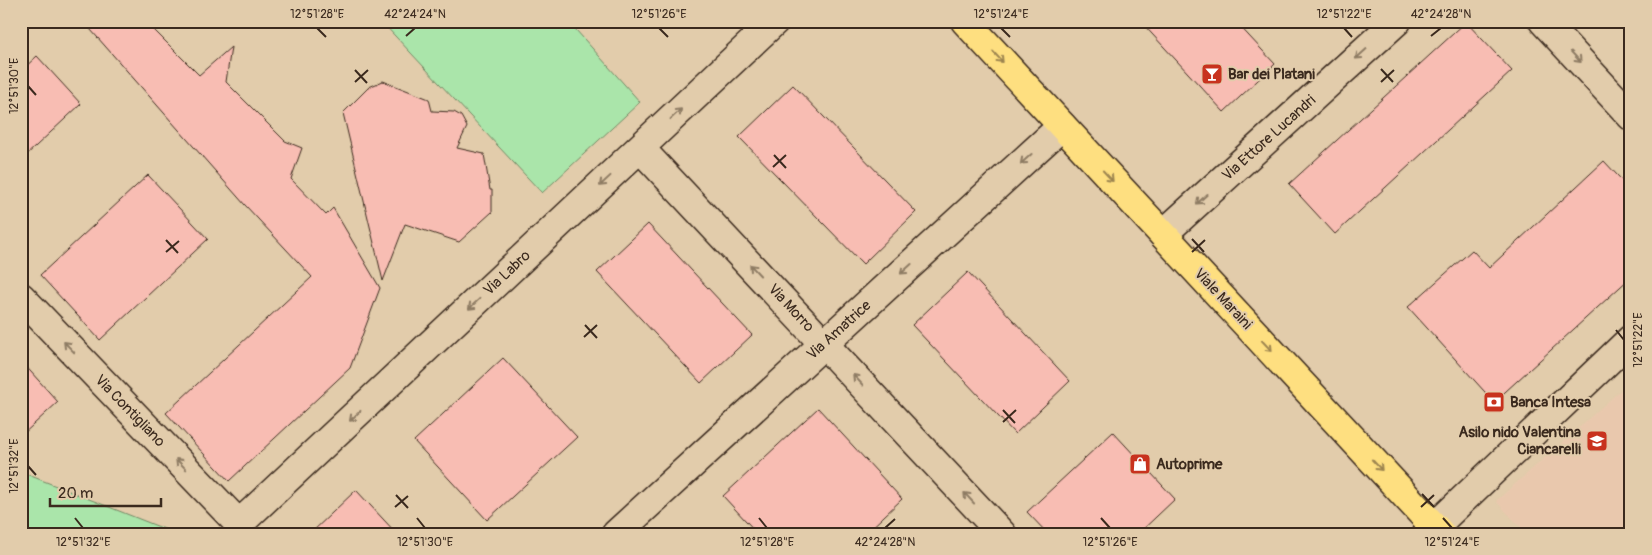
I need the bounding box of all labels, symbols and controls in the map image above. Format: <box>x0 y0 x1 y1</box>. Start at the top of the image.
text: 12°51'28"E <box>290 7 344 22</box>
text: 42°24'24"N <box>384 7 446 22</box>
text: 12°51'26"E <box>631 7 687 22</box>
text: 12°51'24"E <box>973 7 1029 22</box>
text: 12°51'22"E <box>1317 7 1371 22</box>
text: 42°24'28"N <box>1411 7 1471 22</box>
one-way arrow <box>1354 48 1367 60</box>
one-way arrow <box>992 51 1004 63</box>
one-way arrow <box>1570 51 1582 63</box>
text: 12°51'30"E <box>7 58 22 114</box>
bar icon: Bar dei Platani <box>1200 62 1224 86</box>
place label: Bar dei Platani <box>1228 65 1315 84</box>
street label: Via Ettore Lucandri <box>1218 91 1320 185</box>
one-way arrow <box>669 108 682 120</box>
one-way arrow <box>1019 153 1032 165</box>
one-way arrow <box>1102 170 1114 182</box>
one-way arrow <box>598 175 611 187</box>
one-way arrow <box>1195 193 1208 205</box>
street label: Via Labro <box>479 246 535 300</box>
one-way arrow <box>749 263 761 276</box>
one-way arrow <box>899 263 912 275</box>
street label: Viale Maraini <box>1190 264 1256 334</box>
street label: Via Morro <box>764 280 818 336</box>
street label: Via Amatrice <box>803 296 876 364</box>
one-way arrow <box>467 298 480 310</box>
text: 12°51'22"E <box>1631 313 1646 367</box>
one-way arrow <box>1261 340 1273 353</box>
one-way arrow <box>63 341 75 353</box>
street label: Via Contigliano <box>91 371 169 451</box>
one-way arrow <box>852 373 864 386</box>
bank icon: Banca Intesa <box>1482 390 1506 414</box>
place label: Banca Intesa <box>1510 393 1591 412</box>
one-way arrow <box>349 410 362 422</box>
place label: Asilo nido Valentina Ciancarelli <box>1458 423 1581 459</box>
school or university icon: Asilo nido Valentina Ciancarelli <box>1585 429 1609 453</box>
text: 12°51'32"E <box>7 439 22 493</box>
shop icon: Autoprime <box>1128 452 1152 476</box>
place label: Autoprime <box>1156 455 1223 474</box>
one-way arrow <box>175 458 187 470</box>
one-way arrow <box>1371 459 1383 472</box>
scale bar <box>50 475 161 507</box>
text: 20 m <box>58 484 93 503</box>
one-way arrow <box>963 492 975 505</box>
text: 12°51'32"E <box>56 535 110 550</box>
text: 12°51'30"E <box>397 535 453 550</box>
text: 12°51'28"E <box>740 535 794 550</box>
text: 42°24'28"N <box>855 535 915 550</box>
text: 12°51'26"E <box>1082 535 1138 550</box>
text: 12°51'24"E <box>1424 535 1480 550</box>

